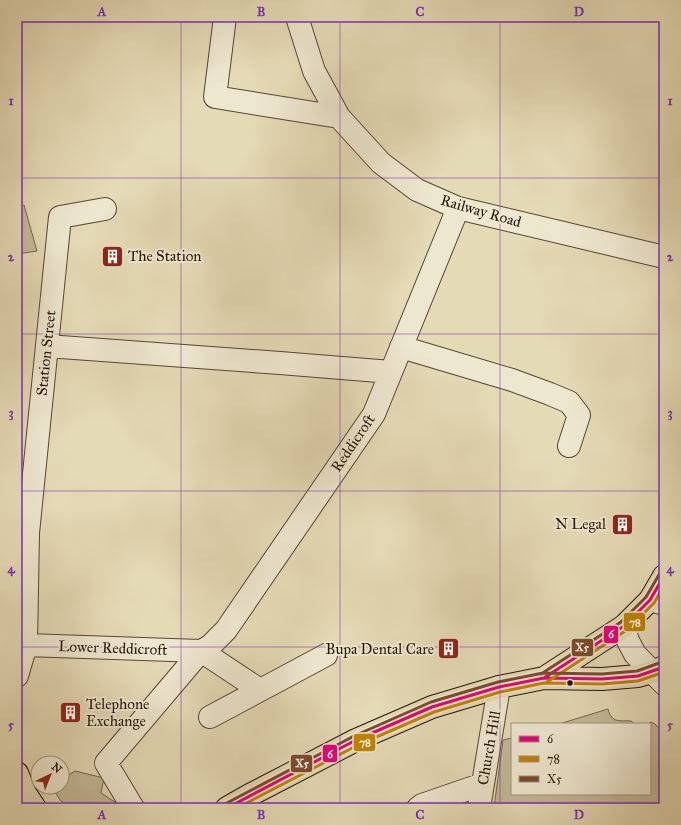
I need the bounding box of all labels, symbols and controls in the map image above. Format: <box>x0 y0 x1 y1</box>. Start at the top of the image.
text: A <box>97 4 107 20</box>
text: B <box>257 4 266 20</box>
text: C <box>416 4 425 20</box>
text: D <box>574 4 584 20</box>
text: 1 <box>8 93 14 109</box>
text: 1 <box>667 93 673 109</box>
street label: Railway Road <box>439 191 524 231</box>
building icon: The Station <box>99 243 125 269</box>
place label: The Station <box>128 247 201 265</box>
text: 2 <box>8 249 15 265</box>
text: 2 <box>667 249 674 265</box>
street label: Station Street <box>33 309 60 397</box>
text: 3 <box>8 405 14 421</box>
text: 3 <box>667 405 673 421</box>
street label: Reddicroft <box>327 410 379 475</box>
building icon: N Legal <box>609 511 635 537</box>
place label: N Legal <box>555 515 607 533</box>
text: 4 <box>7 561 15 577</box>
text: 4 <box>666 561 674 577</box>
line badge: 78 <box>623 612 646 632</box>
text: 78 <box>629 616 641 629</box>
line badge: 6 <box>603 625 619 644</box>
text: 6 <box>608 628 615 641</box>
building icon: Bupa Dental Care <box>436 636 462 662</box>
street label: Lower Reddicroft <box>58 637 169 659</box>
line badge: X5 <box>571 638 594 657</box>
place label: Bupa Dental Care <box>326 640 434 658</box>
text: X5 <box>574 641 590 654</box>
unlabelled marker <box>565 678 575 688</box>
place label: Telephone Exchange <box>86 695 149 730</box>
building icon: Telephone Exchange <box>58 700 84 726</box>
street label: Church Hill <box>474 709 505 787</box>
text: 5 <box>8 717 15 733</box>
text: 5 <box>667 717 674 733</box>
legend <box>511 723 651 795</box>
text: 6 <box>547 732 554 746</box>
line badge: 78 <box>353 733 376 752</box>
text: 78 <box>359 736 371 749</box>
line badge: 6 <box>322 744 338 763</box>
text: 6 <box>327 748 334 761</box>
text: 78 <box>547 752 560 766</box>
line badge: X5 <box>290 754 313 773</box>
north arrow <box>30 755 70 795</box>
text: X5 <box>294 757 310 770</box>
text: N <box>49 760 65 776</box>
text: X5 <box>547 772 562 786</box>
text: A <box>97 807 107 823</box>
text: B <box>257 807 266 823</box>
text: C <box>416 807 425 823</box>
text: D <box>574 807 584 823</box>

